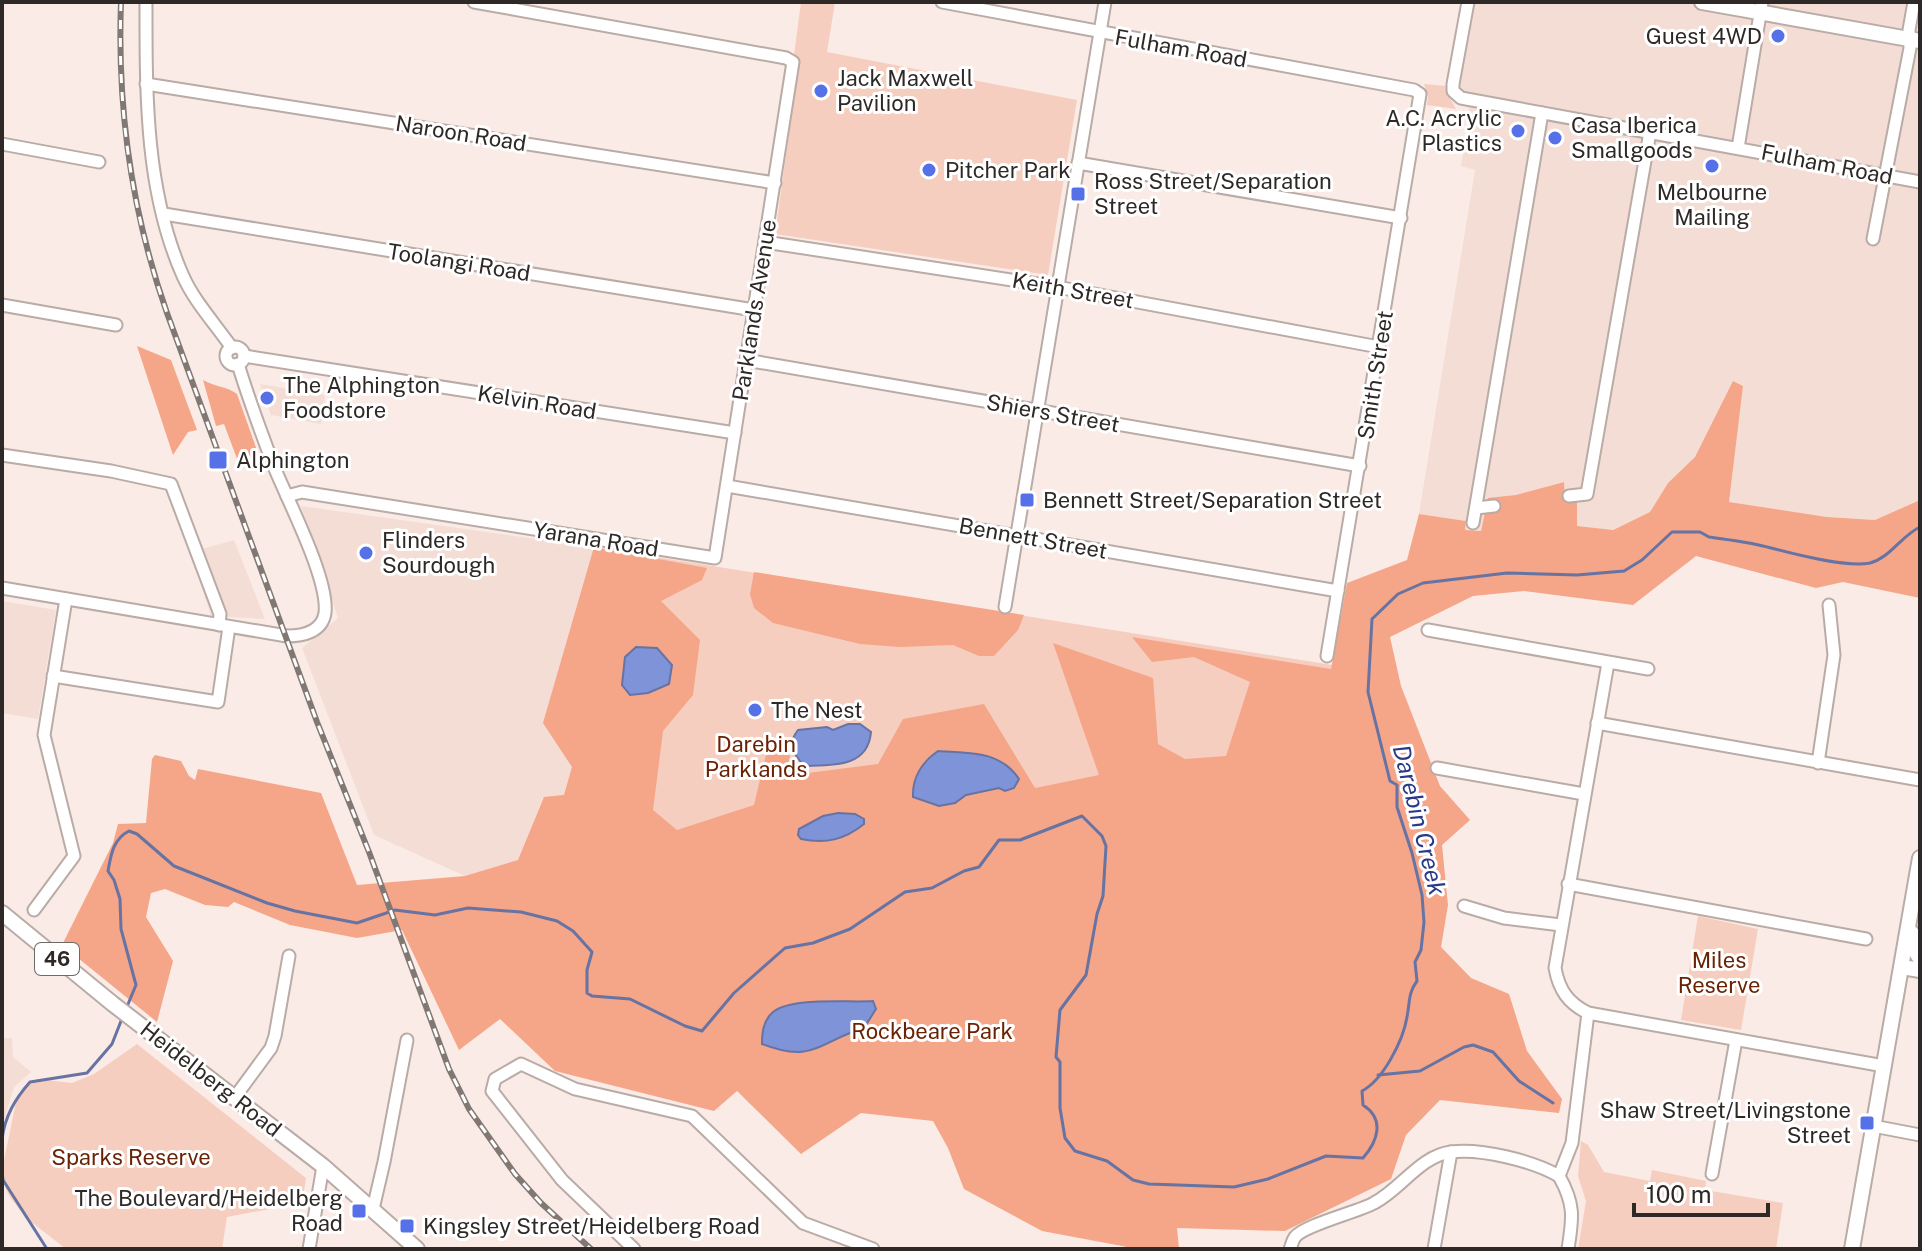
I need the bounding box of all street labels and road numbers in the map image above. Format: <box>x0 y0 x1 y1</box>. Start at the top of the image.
street label: Fulham Road <box>1113 24 1249 72</box>
street label: Naroon Road <box>394 110 528 156</box>
street label: Fulham Road <box>1759 138 1895 190</box>
street label: Parklands Avenue <box>727 217 781 403</box>
street label: Toolangi Road <box>386 238 532 286</box>
street label: Keith Street <box>1010 267 1136 313</box>
street label: Smith Street <box>1352 309 1398 441</box>
street label: Kelvin Road <box>476 380 598 424</box>
street label: Shiers Street <box>984 389 1122 437</box>
street label: Bennett Street <box>957 512 1109 564</box>
street label: Yarana Road <box>531 516 661 562</box>
road number: 46 <box>35 943 79 975</box>
street label: Heidelberg Road <box>135 1016 287 1142</box>

